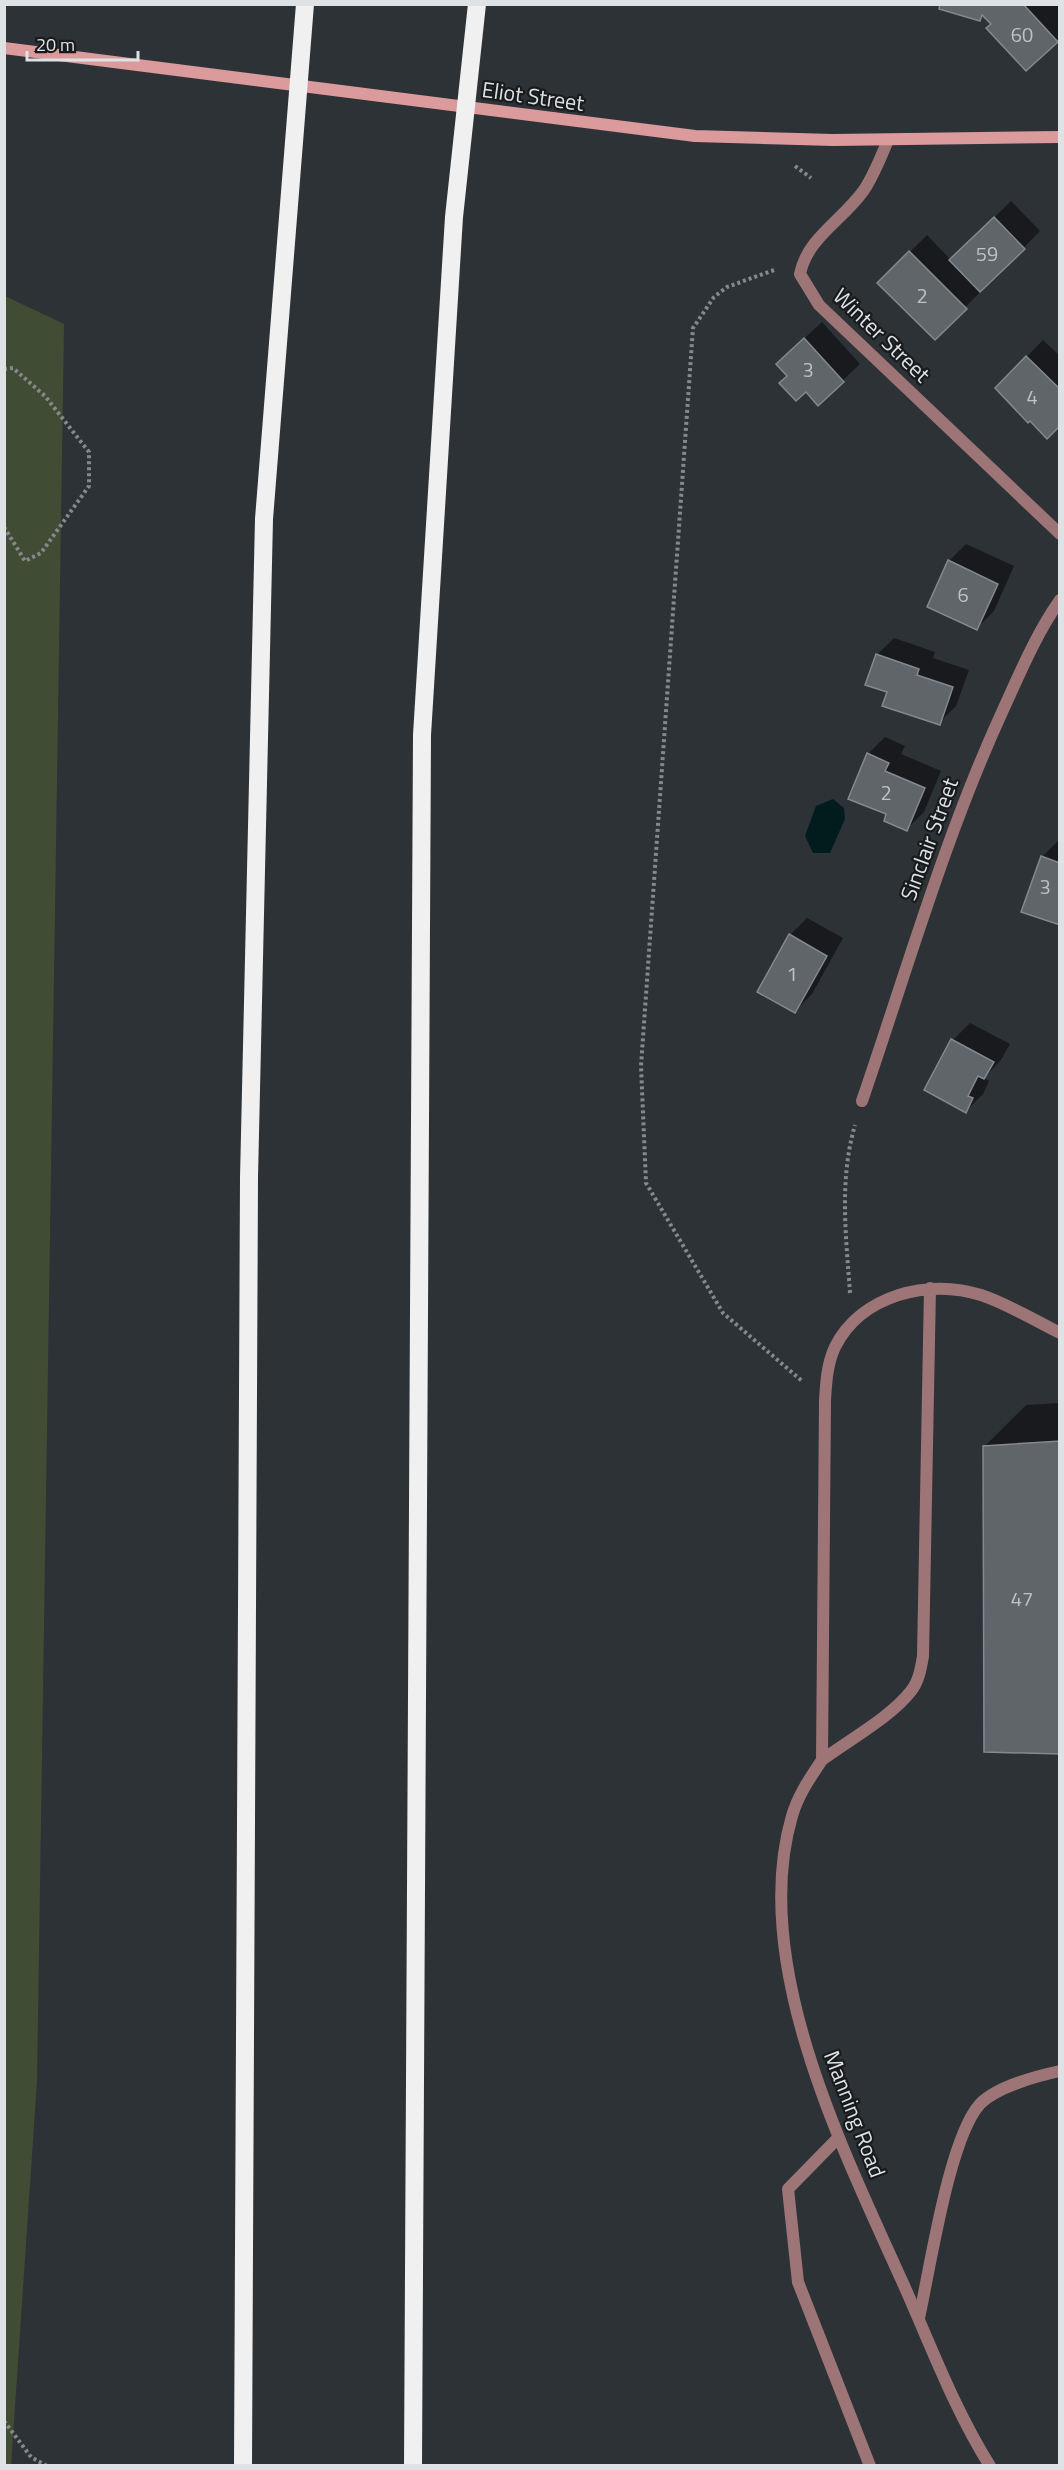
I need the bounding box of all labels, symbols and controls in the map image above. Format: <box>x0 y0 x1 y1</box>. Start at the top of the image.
house number: 60 <box>1011 19 1033 50</box>
scale bar <box>27 24 138 62</box>
text: 20 m <box>36 31 75 58</box>
street label: Eliot Street <box>480 72 587 120</box>
house number: 59 <box>976 238 998 269</box>
street label: Winter Street <box>826 280 939 391</box>
house number: 2 <box>916 280 928 311</box>
house number: 3 <box>802 354 814 385</box>
house number: 4 <box>1026 381 1038 412</box>
house number: 6 <box>957 579 969 610</box>
street label: Sinclair Street <box>891 773 967 905</box>
house number: 2 <box>880 777 892 808</box>
house number: 3 <box>1039 871 1051 902</box>
house number: 1 <box>786 958 798 989</box>
house number: 47 <box>1011 1583 1033 1614</box>
street label: Manning Road <box>815 2046 895 2182</box>

